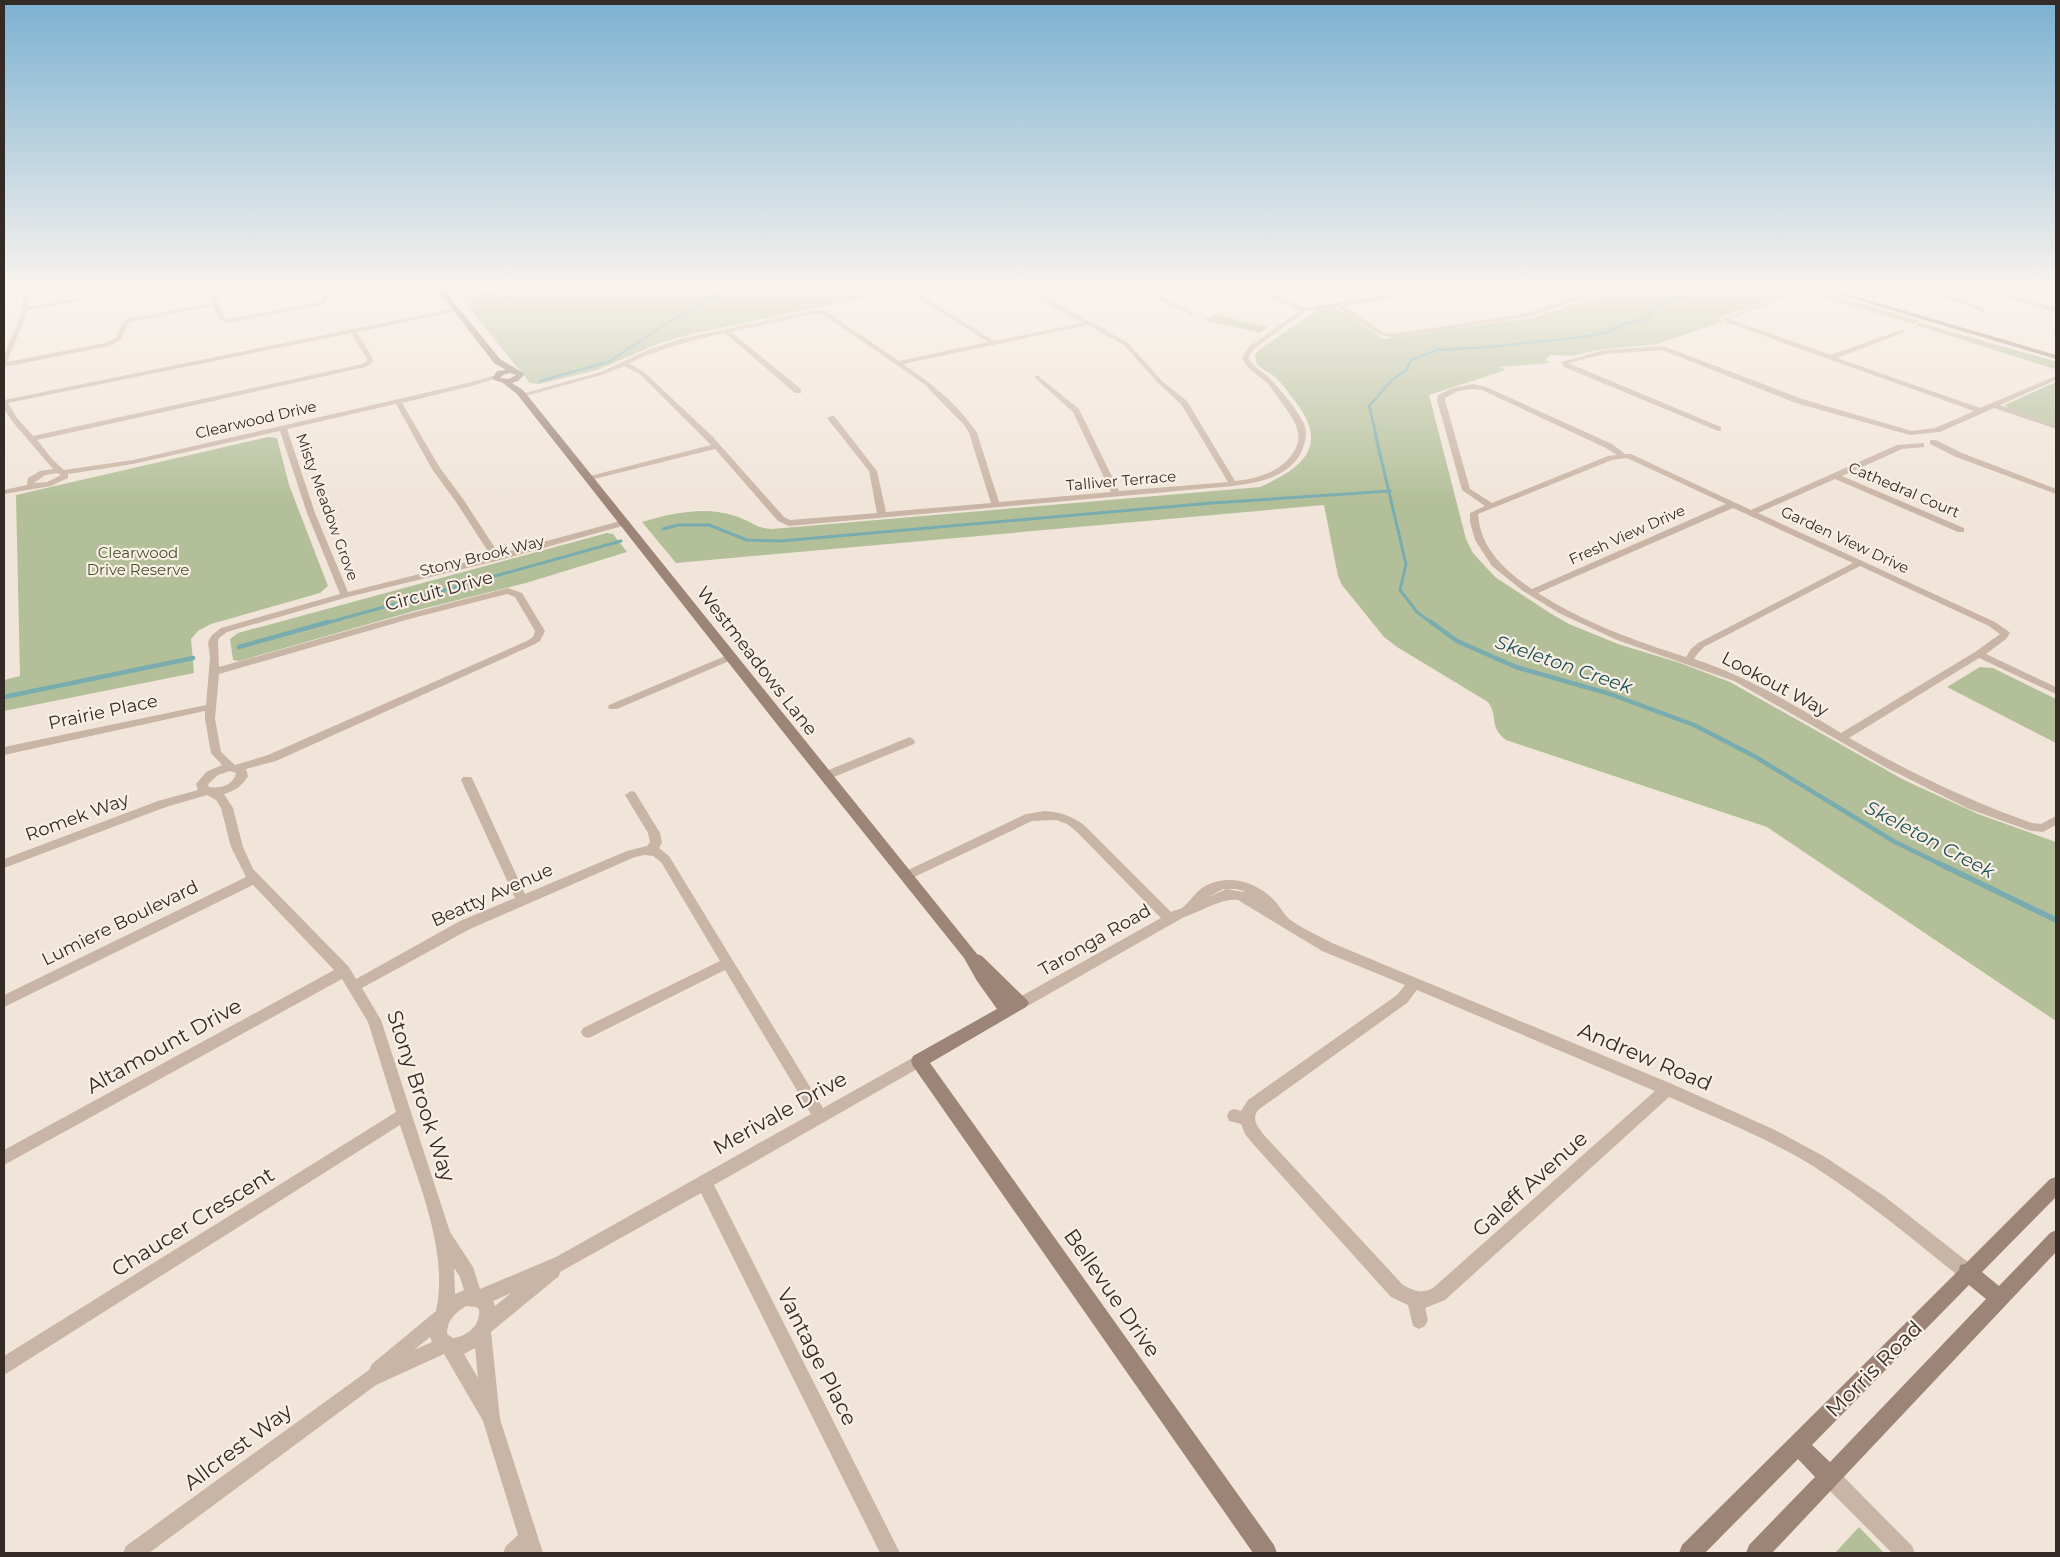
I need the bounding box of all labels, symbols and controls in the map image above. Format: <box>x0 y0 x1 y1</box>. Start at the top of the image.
street label: Clearwood Drive <box>193 396 318 443</box>
street label: Misty Meadow Grove <box>292 431 363 583</box>
street label: Cathedral Court <box>1846 458 1963 522</box>
street label: Talliver Terrace <box>1065 466 1177 495</box>
street label: Fresh View Drive <box>1566 500 1688 569</box>
street label: Garden View Drive <box>1778 502 1912 578</box>
street label: Stony Brook Way <box>418 531 547 580</box>
park label: Clearwood Drive Reserve <box>87 543 189 579</box>
street label: Circuit Drive <box>383 566 495 616</box>
street label: Westmeadows Lane <box>692 582 822 740</box>
water label: Skeleton Creek <box>1492 630 1636 699</box>
street label: Lookout Way <box>1718 647 1832 721</box>
street label: Prairie Place <box>46 690 160 734</box>
street label: Romek Way <box>22 788 132 846</box>
water label: Skeleton Creek <box>1861 796 1999 883</box>
street label: Beatty Avenue <box>428 858 556 932</box>
street label: Lumiere Boulevard <box>38 875 202 971</box>
street label: Taronga Road <box>1035 899 1155 981</box>
street label: Altamount Drive <box>82 992 246 1099</box>
street label: Stony Brook Way <box>382 1007 461 1185</box>
street label: Andrew Road <box>1574 1017 1716 1096</box>
street label: Merivale Drive <box>709 1066 851 1160</box>
street label: Galeff Avenue <box>1467 1125 1592 1242</box>
street label: Chaucer Crescent <box>107 1161 279 1282</box>
street label: Bellevue Drive <box>1059 1224 1166 1362</box>
street label: Vantage Place <box>772 1284 863 1430</box>
street label: Morris Road <box>1820 1315 1927 1422</box>
street label: Allcrest Way <box>179 1397 297 1495</box>

